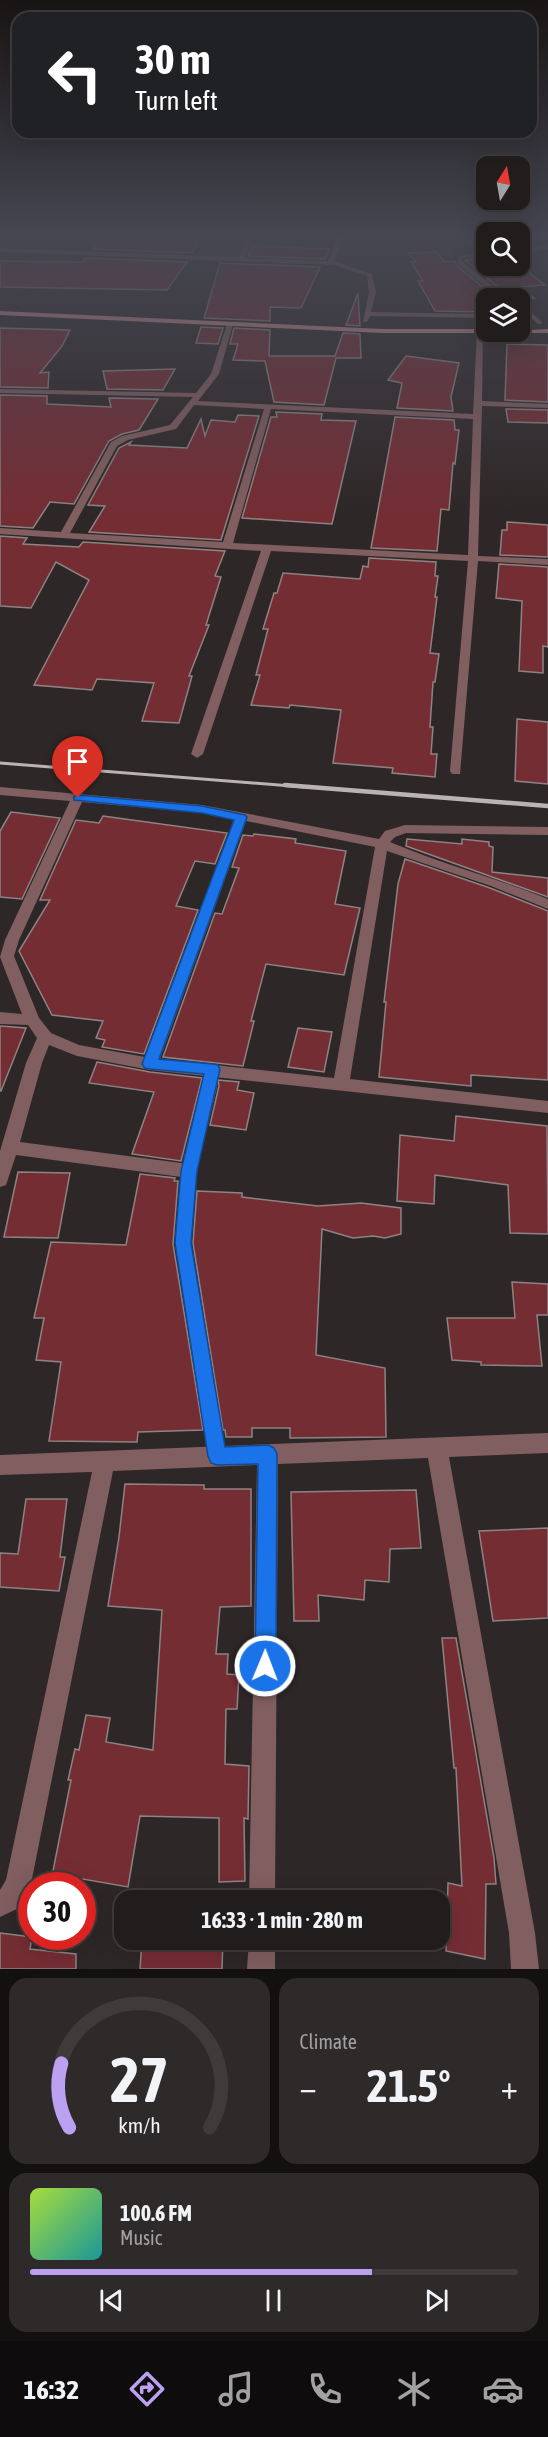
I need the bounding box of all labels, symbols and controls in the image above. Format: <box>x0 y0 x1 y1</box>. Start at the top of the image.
text: 30 m <box>135 35 210 83</box>
icon: left <box>36 36 114 114</box>
text: Turn left <box>135 85 218 116</box>
north arrow <box>476 156 530 210</box>
map controls <box>476 156 530 342</box>
button: search <box>476 222 530 276</box>
button: layers <box>476 288 530 342</box>
pin <box>52 736 103 798</box>
icon: arrive <box>61 745 94 778</box>
position arrow <box>233 1634 297 1698</box>
speed limit sign: 30 <box>18 1872 96 1950</box>
text: 16:33 · 1 min · 280 m <box>201 1907 363 1933</box>
text: Climate <box>300 2030 357 2053</box>
text: 27 <box>110 2044 169 2115</box>
text: 21.5° <box>367 2060 451 2112</box>
text: − <box>300 2068 317 2106</box>
text: + <box>501 2068 518 2106</box>
text: km/h <box>118 2113 161 2138</box>
text: 100.6 FM <box>120 2200 192 2226</box>
text: Music <box>120 2226 162 2249</box>
icon: previous <box>95 2284 128 2317</box>
icon: pause <box>257 2284 290 2317</box>
icon: next <box>420 2284 453 2317</box>
icon: directions <box>126 2368 168 2410</box>
icon: music <box>215 2368 257 2410</box>
icon: phone <box>304 2368 346 2410</box>
icon: climate <box>393 2368 435 2410</box>
icon: car <box>482 2368 524 2410</box>
text: 16:32 <box>24 2374 79 2405</box>

